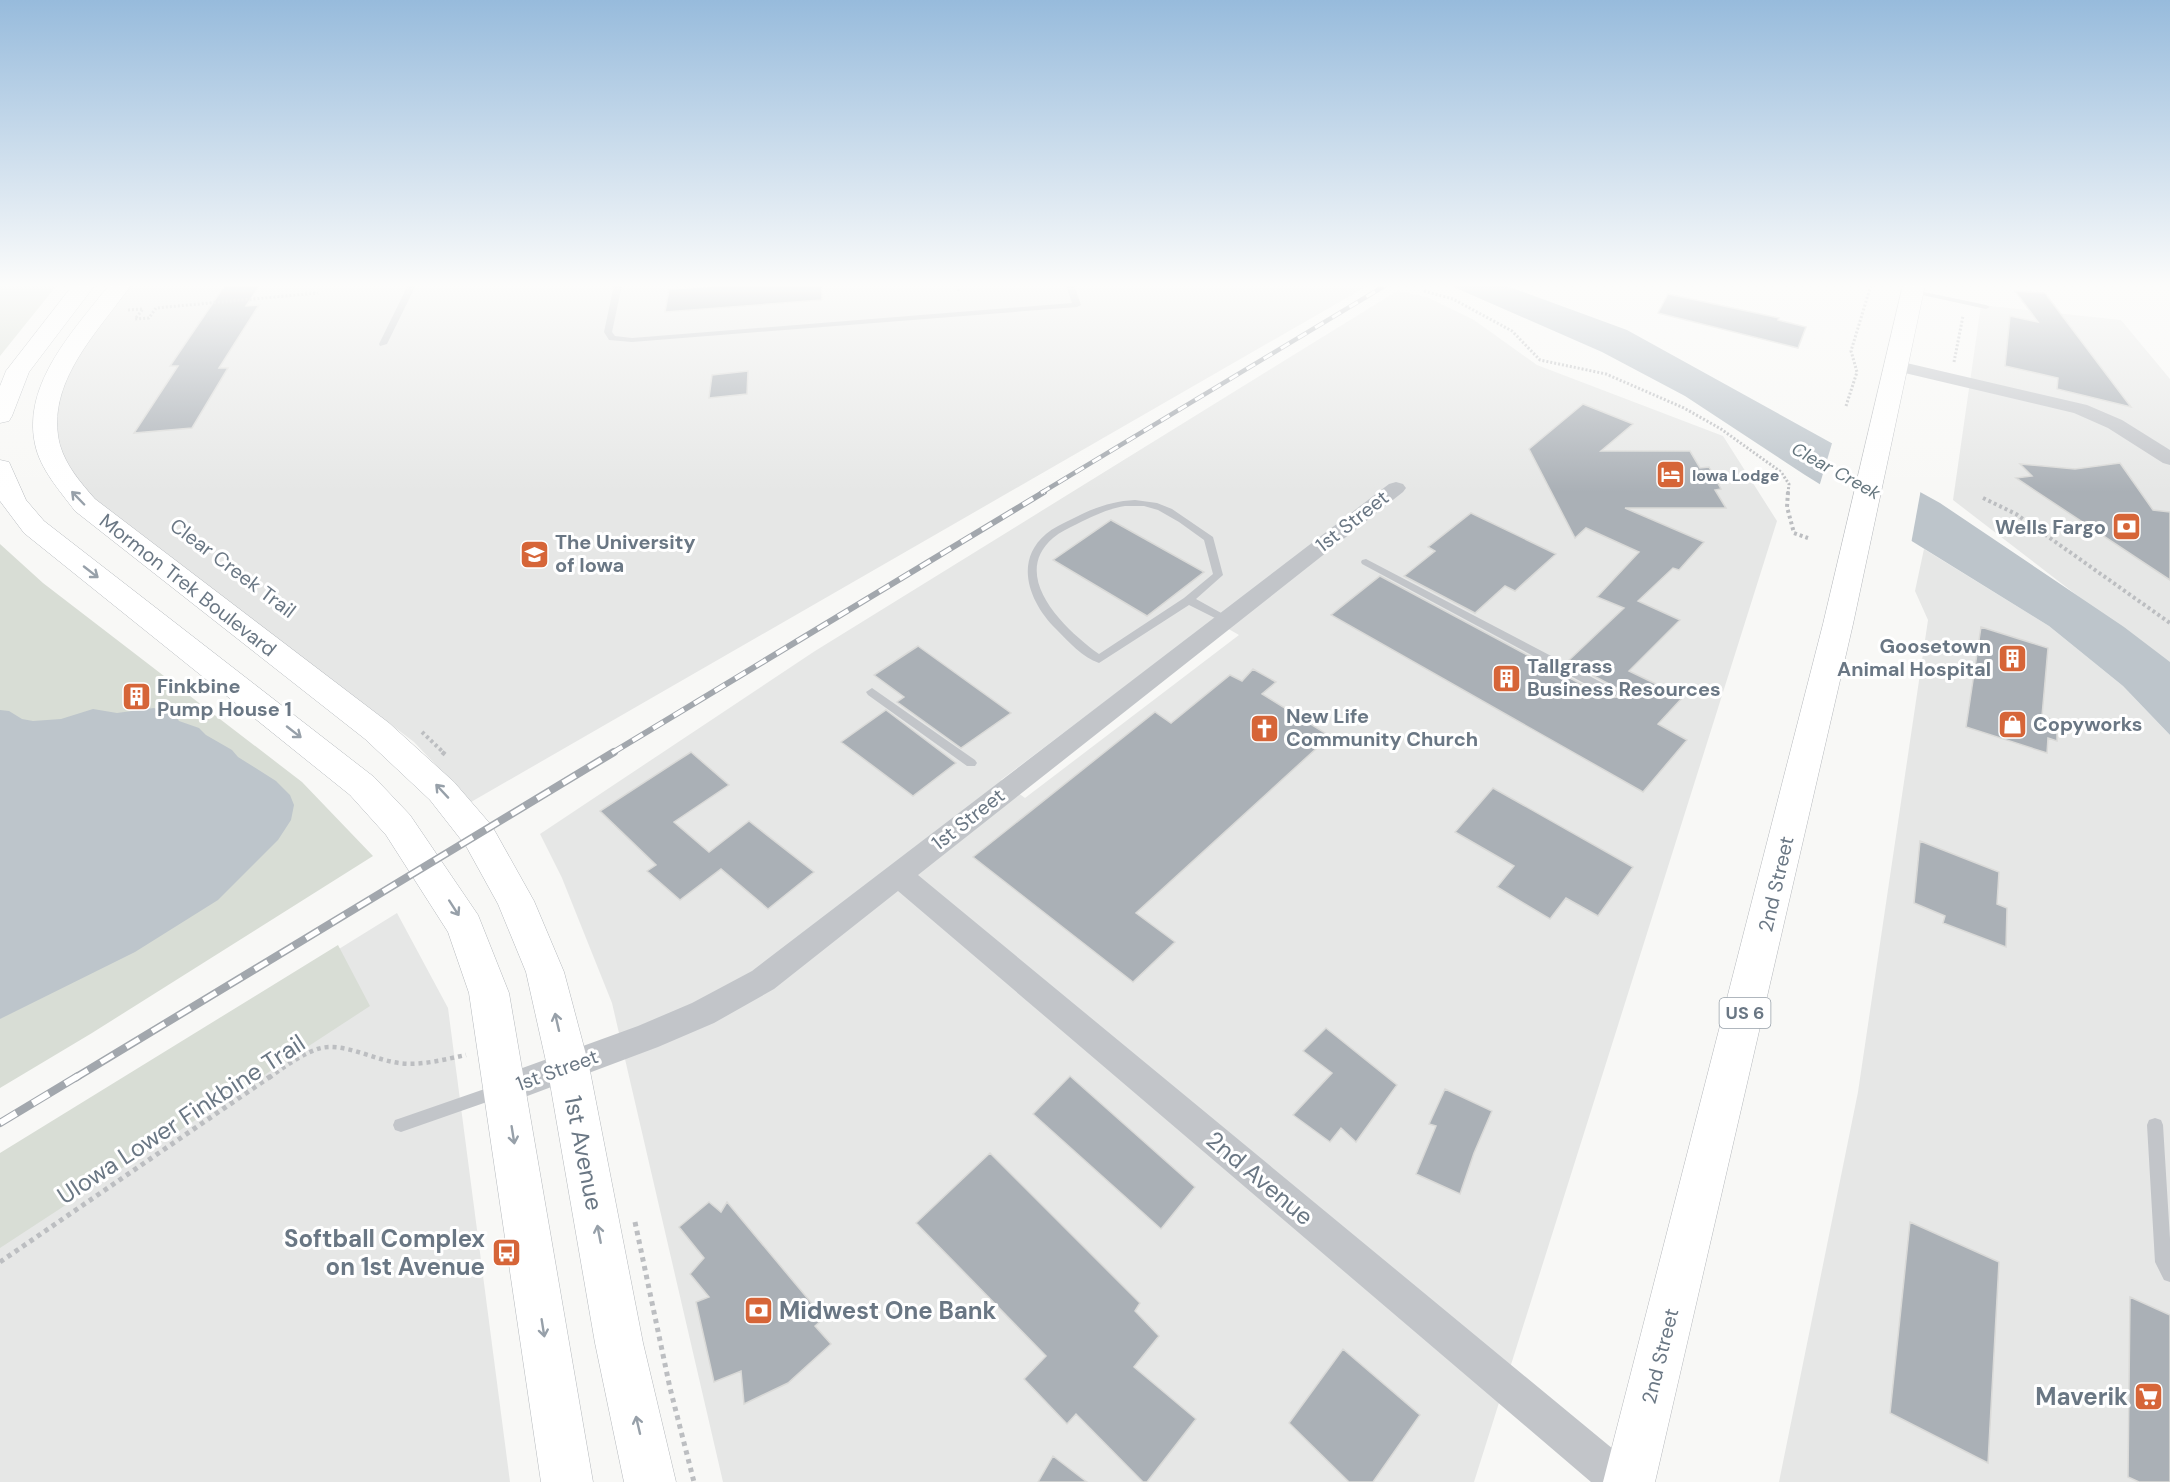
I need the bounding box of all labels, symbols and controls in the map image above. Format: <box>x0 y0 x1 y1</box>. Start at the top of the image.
water label: Clear Creek <box>1787 437 1885 506</box>
hotel icon: Iowa Lodge <box>1655 459 1687 491</box>
place label: Iowa Lodge <box>1692 465 1779 486</box>
street label: 1st Street <box>1310 484 1394 558</box>
one-way arrow <box>70 490 85 505</box>
street label: Mormon Trek Boulevard <box>94 508 282 662</box>
bank icon: Wells Fargo <box>2111 511 2143 543</box>
street label: Clear Creek Trail <box>165 512 301 624</box>
place label: Wells Fargo <box>1995 514 2106 540</box>
place label: The University of Iowa <box>555 529 695 578</box>
school or university icon: The University of Iowa <box>518 538 550 570</box>
one-way arrow <box>83 566 99 579</box>
place label: Goosetown Animal Hospital <box>1837 633 1991 682</box>
building icon: Goosetown Animal Hospital <box>1996 642 2028 674</box>
place label: Tallgrass Business Resources <box>1527 653 1721 702</box>
building icon: Tallgrass Business Resources <box>1490 662 1522 694</box>
place label: Finkbine Pump House 1 <box>157 673 292 722</box>
building icon: Finkbine Pump House 1 <box>120 681 152 713</box>
place label: New Life Community Church <box>1286 703 1478 752</box>
shop icon: Copyworks <box>1996 708 2028 740</box>
place label: Copyworks <box>2033 711 2142 737</box>
church icon: New Life Community Church <box>1249 712 1281 744</box>
one-way arrow <box>286 726 302 739</box>
street label: 1st Street <box>926 782 1010 856</box>
one-way arrow <box>435 784 449 799</box>
street label: 2nd Street <box>1752 833 1800 934</box>
one-way arrow <box>448 899 460 916</box>
road number: US 6 <box>1720 998 1770 1028</box>
one-way arrow <box>551 1013 563 1032</box>
street label: UIowa Lower Finkbine Trail <box>51 1027 311 1211</box>
street label: 1st Street <box>512 1043 602 1097</box>
street label: 1st Avenue <box>558 1093 610 1213</box>
street label: 2nd Avenue <box>1200 1124 1320 1232</box>
one-way arrow <box>507 1125 518 1145</box>
place label: Softball Complex on 1st Avenue <box>284 1223 485 1282</box>
one-way arrow <box>593 1225 604 1244</box>
bus stop icon: Softball Complex on 1st Avenue <box>490 1236 522 1268</box>
bank icon: Midwest One Bank <box>742 1294 774 1326</box>
place label: Midwest One Bank <box>779 1295 997 1326</box>
street label: 2nd Street <box>1636 1305 1684 1406</box>
one-way arrow <box>538 1318 549 1337</box>
supermarket icon: Maverik <box>2133 1380 2165 1412</box>
place label: Maverik <box>2035 1381 2128 1412</box>
one-way arrow <box>631 1416 643 1435</box>

